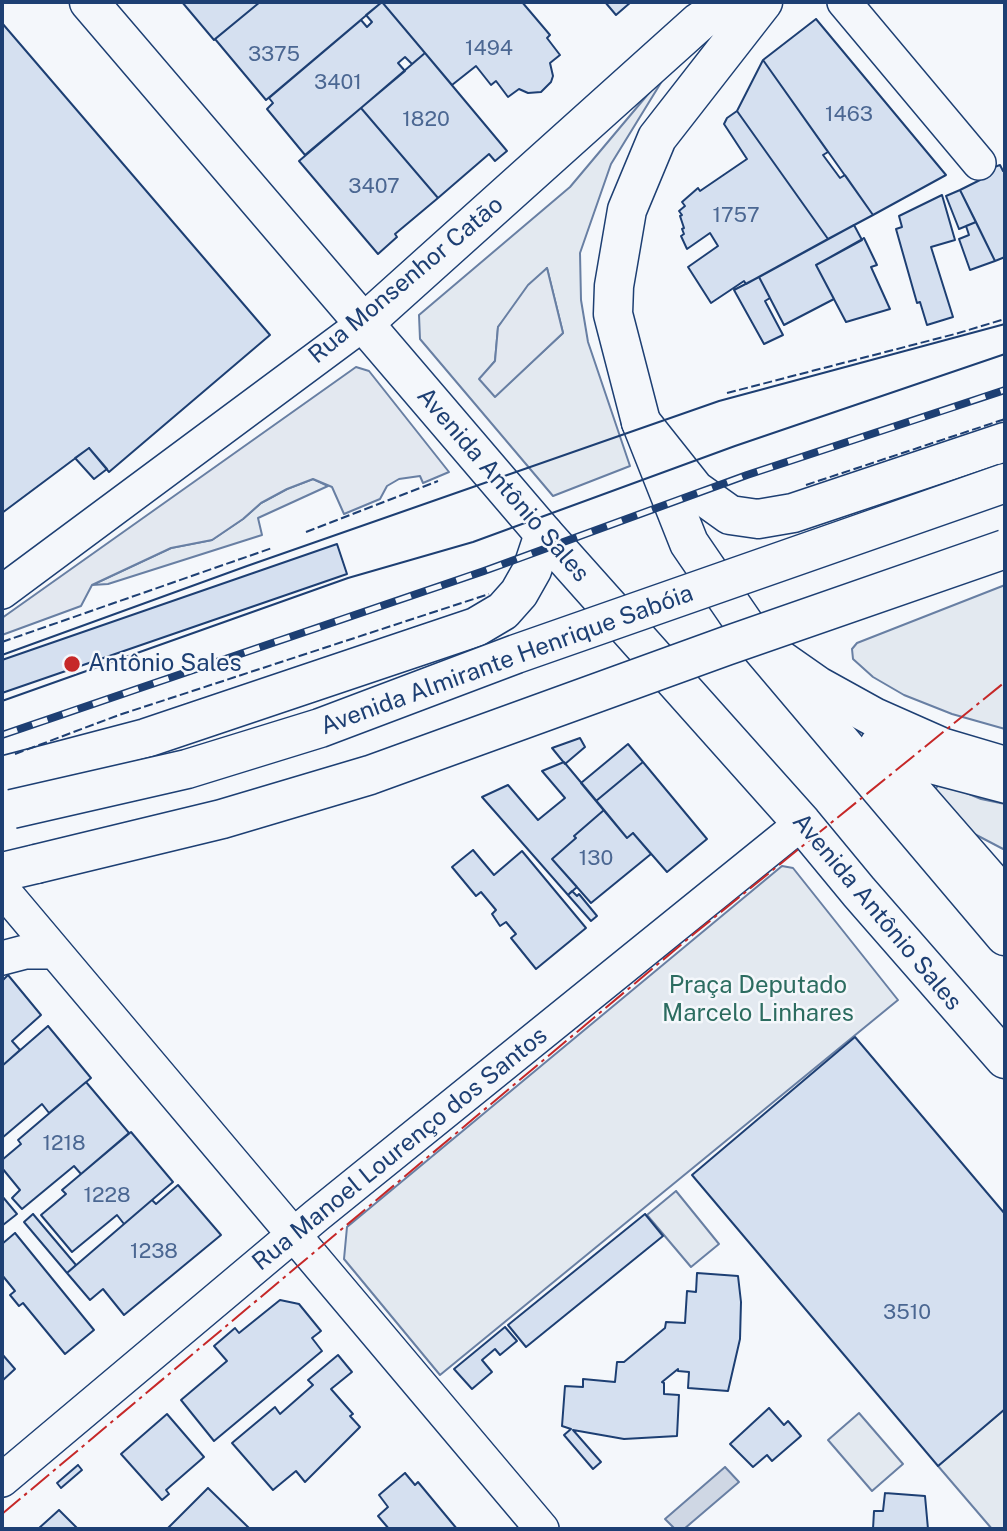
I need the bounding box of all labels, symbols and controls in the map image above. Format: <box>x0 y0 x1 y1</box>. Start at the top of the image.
house number: 1494 <box>465 36 513 62</box>
house number: 3375 <box>248 42 300 68</box>
house number: 3401 <box>314 70 362 96</box>
house number: 1463 <box>825 102 873 128</box>
house number: 1820 <box>402 107 450 133</box>
house number: 3407 <box>348 174 400 200</box>
street label: Rua Monsenhor Catão <box>303 190 509 370</box>
house number: 1757 <box>712 203 760 229</box>
street label: Avenida Antônio Sales <box>411 382 595 588</box>
street label: Avenida Almirante Henrique Sabóia <box>317 579 697 741</box>
place label: Antônio Sales <box>88 650 242 678</box>
marker: Antônio Sales <box>62 654 82 674</box>
street label: Avenida Antônio Sales <box>786 808 968 1016</box>
house number: 130 <box>579 846 613 872</box>
park label: Praça Deputado Marcelo Linhares <box>662 972 854 1028</box>
street label: Rua Manoel Lourenço dos Santos <box>247 1021 553 1277</box>
house number: 1218 <box>42 1131 86 1157</box>
house number: 1228 <box>83 1183 131 1209</box>
house number: 1238 <box>130 1239 178 1265</box>
house number: 3510 <box>883 1300 931 1326</box>

